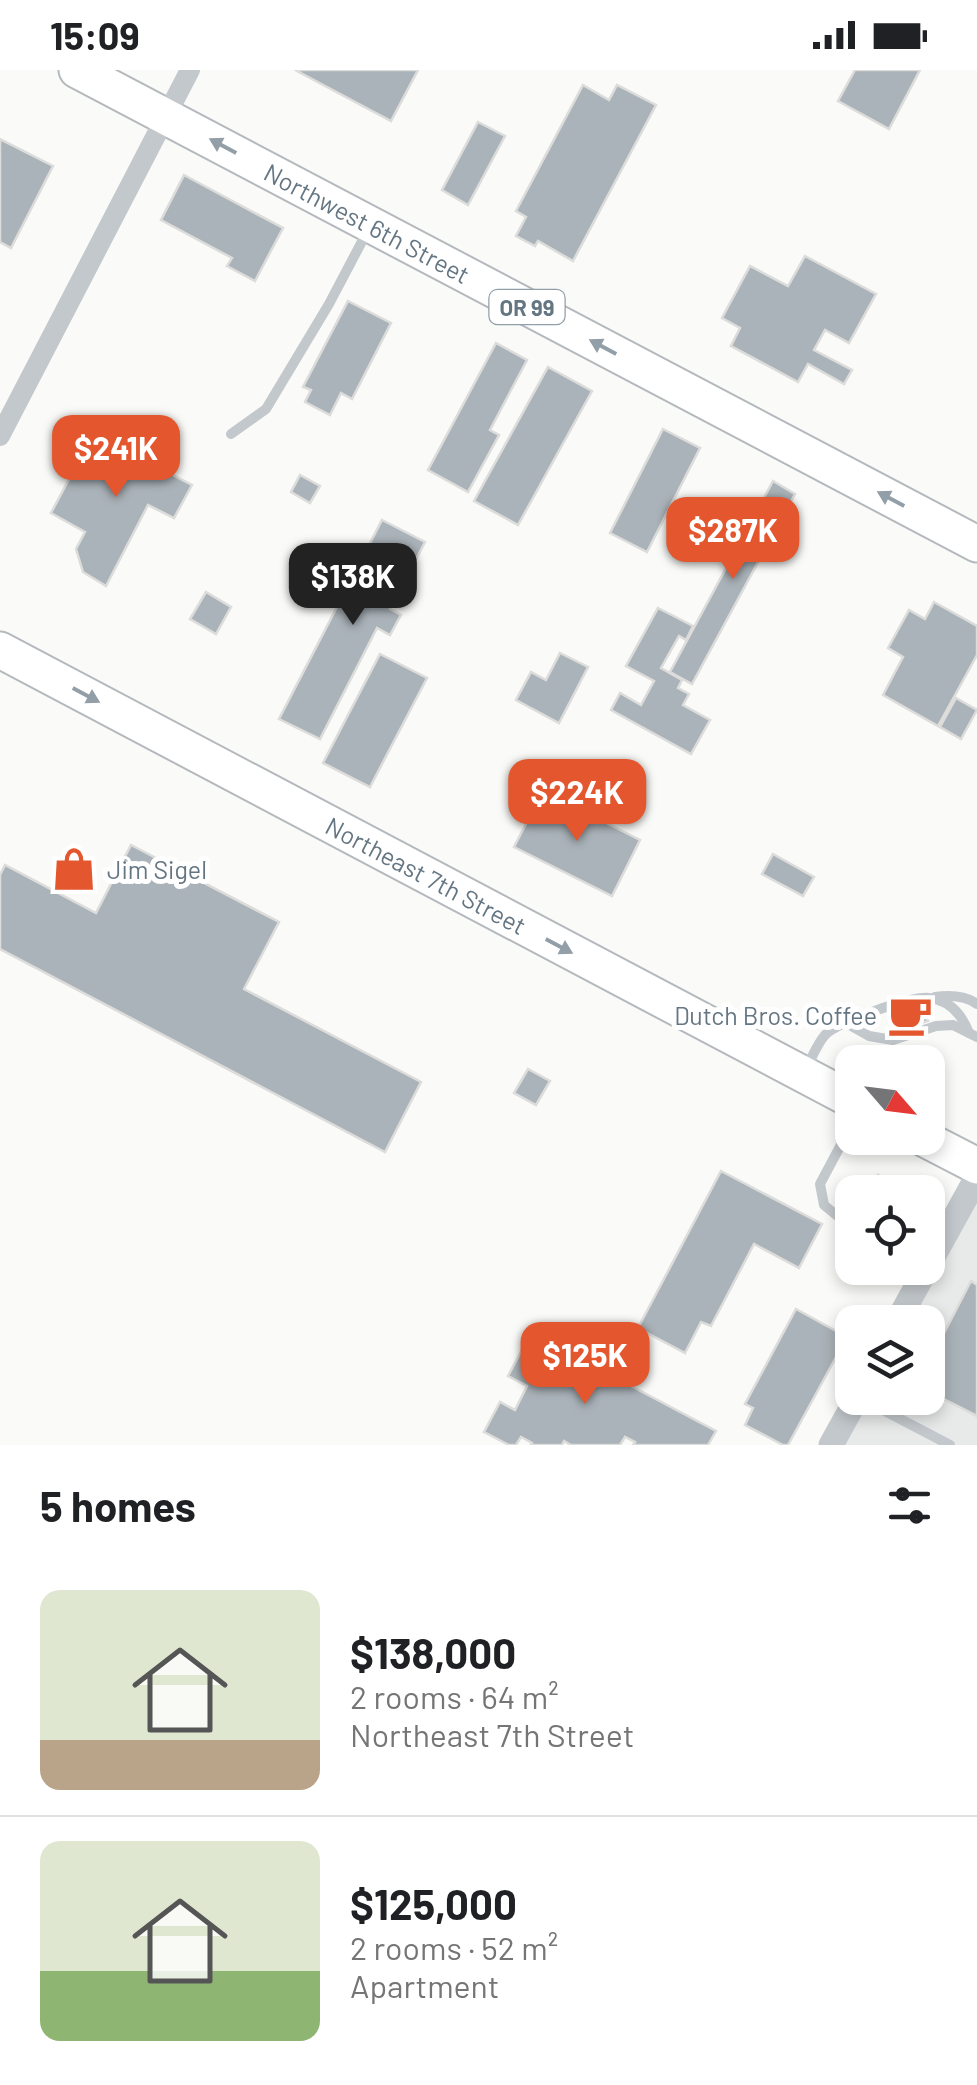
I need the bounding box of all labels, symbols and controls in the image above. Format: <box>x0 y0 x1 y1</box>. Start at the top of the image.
text: 15:09 <box>50 12 140 58</box>
one-way arrow <box>209 138 237 155</box>
street label: Northwest 6th Street <box>259 156 475 289</box>
road number: OR 99 <box>490 290 564 324</box>
one-way arrow <box>589 339 618 356</box>
pin: $241K <box>46 415 186 500</box>
text: $241K <box>74 428 158 466</box>
one-way arrow <box>876 490 905 507</box>
pin: $287K <box>663 497 803 582</box>
text: $287K <box>688 510 778 548</box>
pin: $138K <box>283 543 423 628</box>
text: $138K <box>311 556 395 594</box>
one-way arrow <box>72 686 101 703</box>
pin: $224K <box>507 759 647 844</box>
text: $224K <box>530 772 624 810</box>
street label: Northeast 7th Street <box>321 810 531 940</box>
shop icon: Jim Sigel <box>50 845 98 893</box>
place label: Jim Sigel <box>107 854 207 884</box>
one-way arrow <box>544 937 573 954</box>
cafe icon: Dutch Bros. Coffee <box>886 991 934 1039</box>
place label: Dutch Bros. Coffee <box>674 1000 877 1030</box>
north arrow <box>835 1045 945 1155</box>
map controls <box>835 1045 945 1415</box>
button: locate <box>835 1175 945 1285</box>
button: layers <box>835 1305 945 1415</box>
pin: $125K <box>515 1322 655 1407</box>
text: $125K <box>543 1335 627 1373</box>
icon: filters <box>882 1478 937 1533</box>
text: 5 homes <box>40 1480 196 1530</box>
text: $138,000 <box>350 1627 516 1677</box>
icon: home <box>120 1630 240 1750</box>
text: 2 rooms · 64 m² <box>350 1677 559 1715</box>
text: Northeast 7th Street <box>350 1715 634 1753</box>
text: $125,000 <box>350 1878 517 1928</box>
icon: home <box>120 1881 240 2001</box>
text: 2 rooms · 52 m² <box>350 1928 558 1966</box>
text: Apartment <box>350 1966 499 2004</box>

